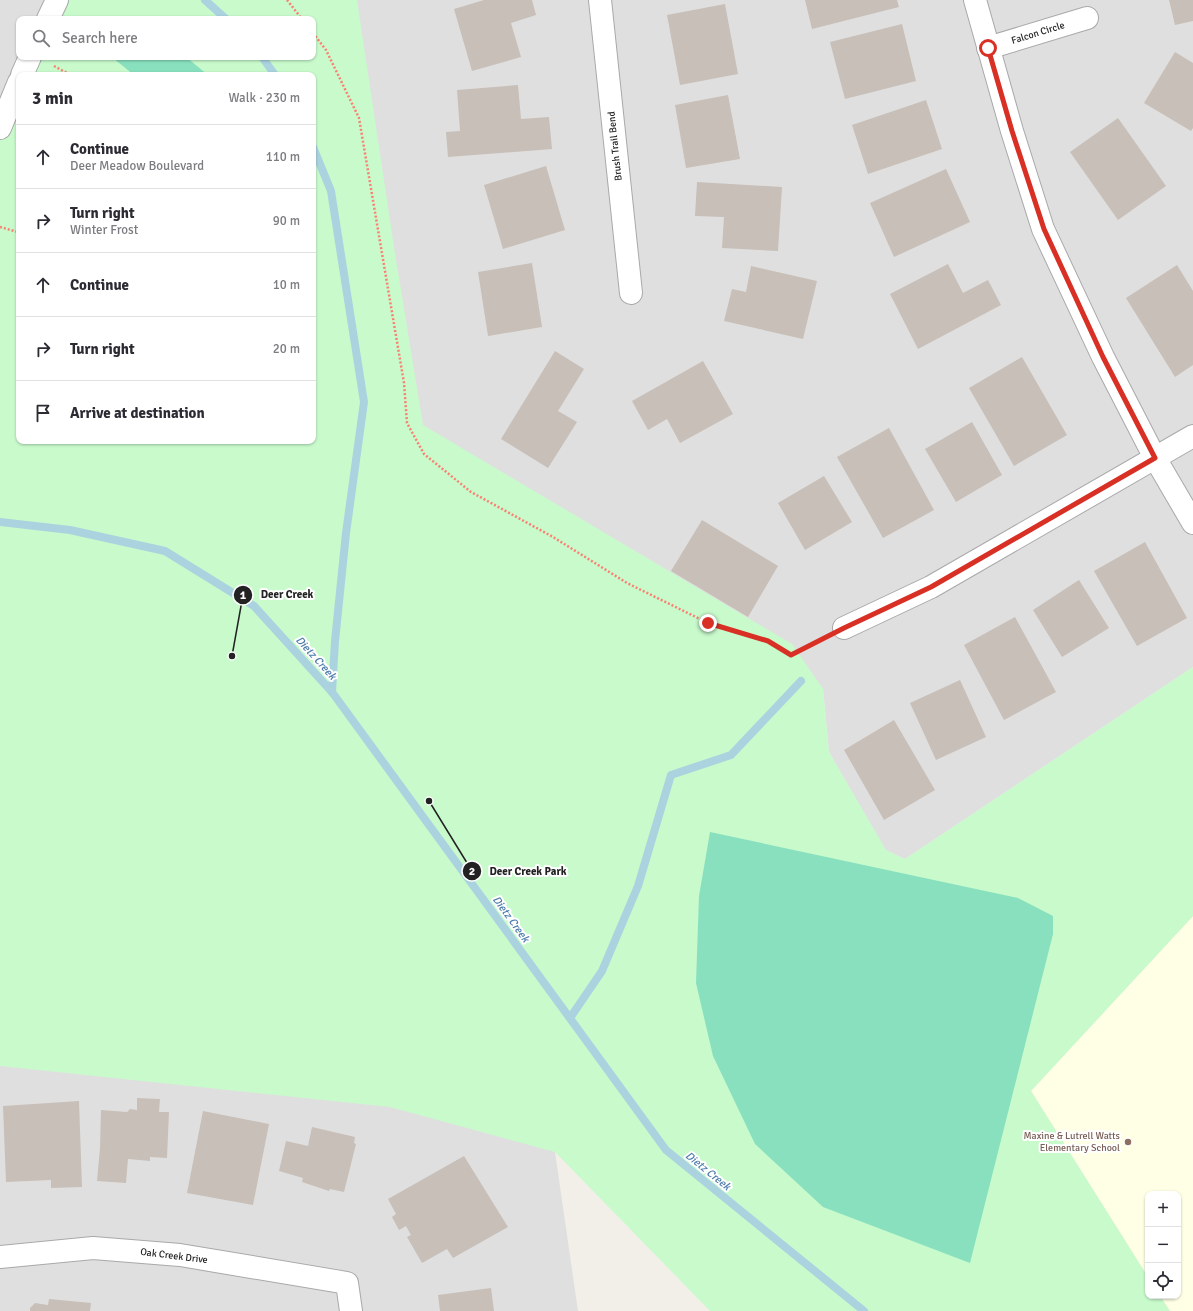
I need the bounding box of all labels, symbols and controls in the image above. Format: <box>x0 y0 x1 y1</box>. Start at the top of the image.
search box <box>16 16 316 60</box>
street label: Falcon Circle <box>1010 19 1066 47</box>
icon: search <box>30 27 52 49</box>
text: Search here <box>62 29 138 47</box>
route start <box>979 39 997 57</box>
text: 3 min <box>32 88 73 109</box>
text: Walk · 230 m <box>229 90 300 106</box>
street label: Brush Trail Bend <box>605 111 625 181</box>
text: Continue <box>70 140 129 158</box>
icon: ahead <box>32 146 54 168</box>
text: 110 m <box>266 149 300 165</box>
text: Deer Meadow Boulevard <box>70 158 204 174</box>
text: Turn right <box>70 204 135 222</box>
icon: right <box>32 210 54 232</box>
text: 90 m <box>273 213 300 229</box>
text: Winter Frost <box>70 222 138 238</box>
icon: ahead <box>32 274 54 296</box>
text: Continue <box>70 276 129 294</box>
text: 10 m <box>273 277 300 293</box>
icon: right <box>32 338 54 360</box>
text: Turn right <box>70 340 135 358</box>
text: 20 m <box>273 341 300 357</box>
icon: arrive <box>32 402 54 424</box>
text: Arrive at destination <box>70 404 205 422</box>
callout: Deer Creek <box>233 583 321 606</box>
text: 1 <box>240 588 247 603</box>
text: Deer Creek <box>261 588 314 601</box>
route end <box>699 614 717 632</box>
water label: Dietz Creek <box>293 634 340 684</box>
callout: Deer Creek Park <box>462 860 575 883</box>
text: 2 <box>469 864 475 879</box>
text: Deer Creek Park <box>489 865 567 878</box>
water label: Dietz Creek <box>490 893 533 946</box>
place label: Maxine & Lutrell Watts Elementary School <box>1024 1130 1121 1154</box>
marker: Maxine & Lutrell Watts Elementary School <box>1123 1137 1133 1147</box>
water label: Dietz Creek <box>683 1149 734 1194</box>
map controls <box>1145 1191 1181 1299</box>
button: + <box>1145 1191 1181 1227</box>
button: − <box>1145 1227 1181 1263</box>
street label: Oak Creek Drive <box>140 1246 208 1266</box>
button: locate <box>1145 1263 1181 1299</box>

